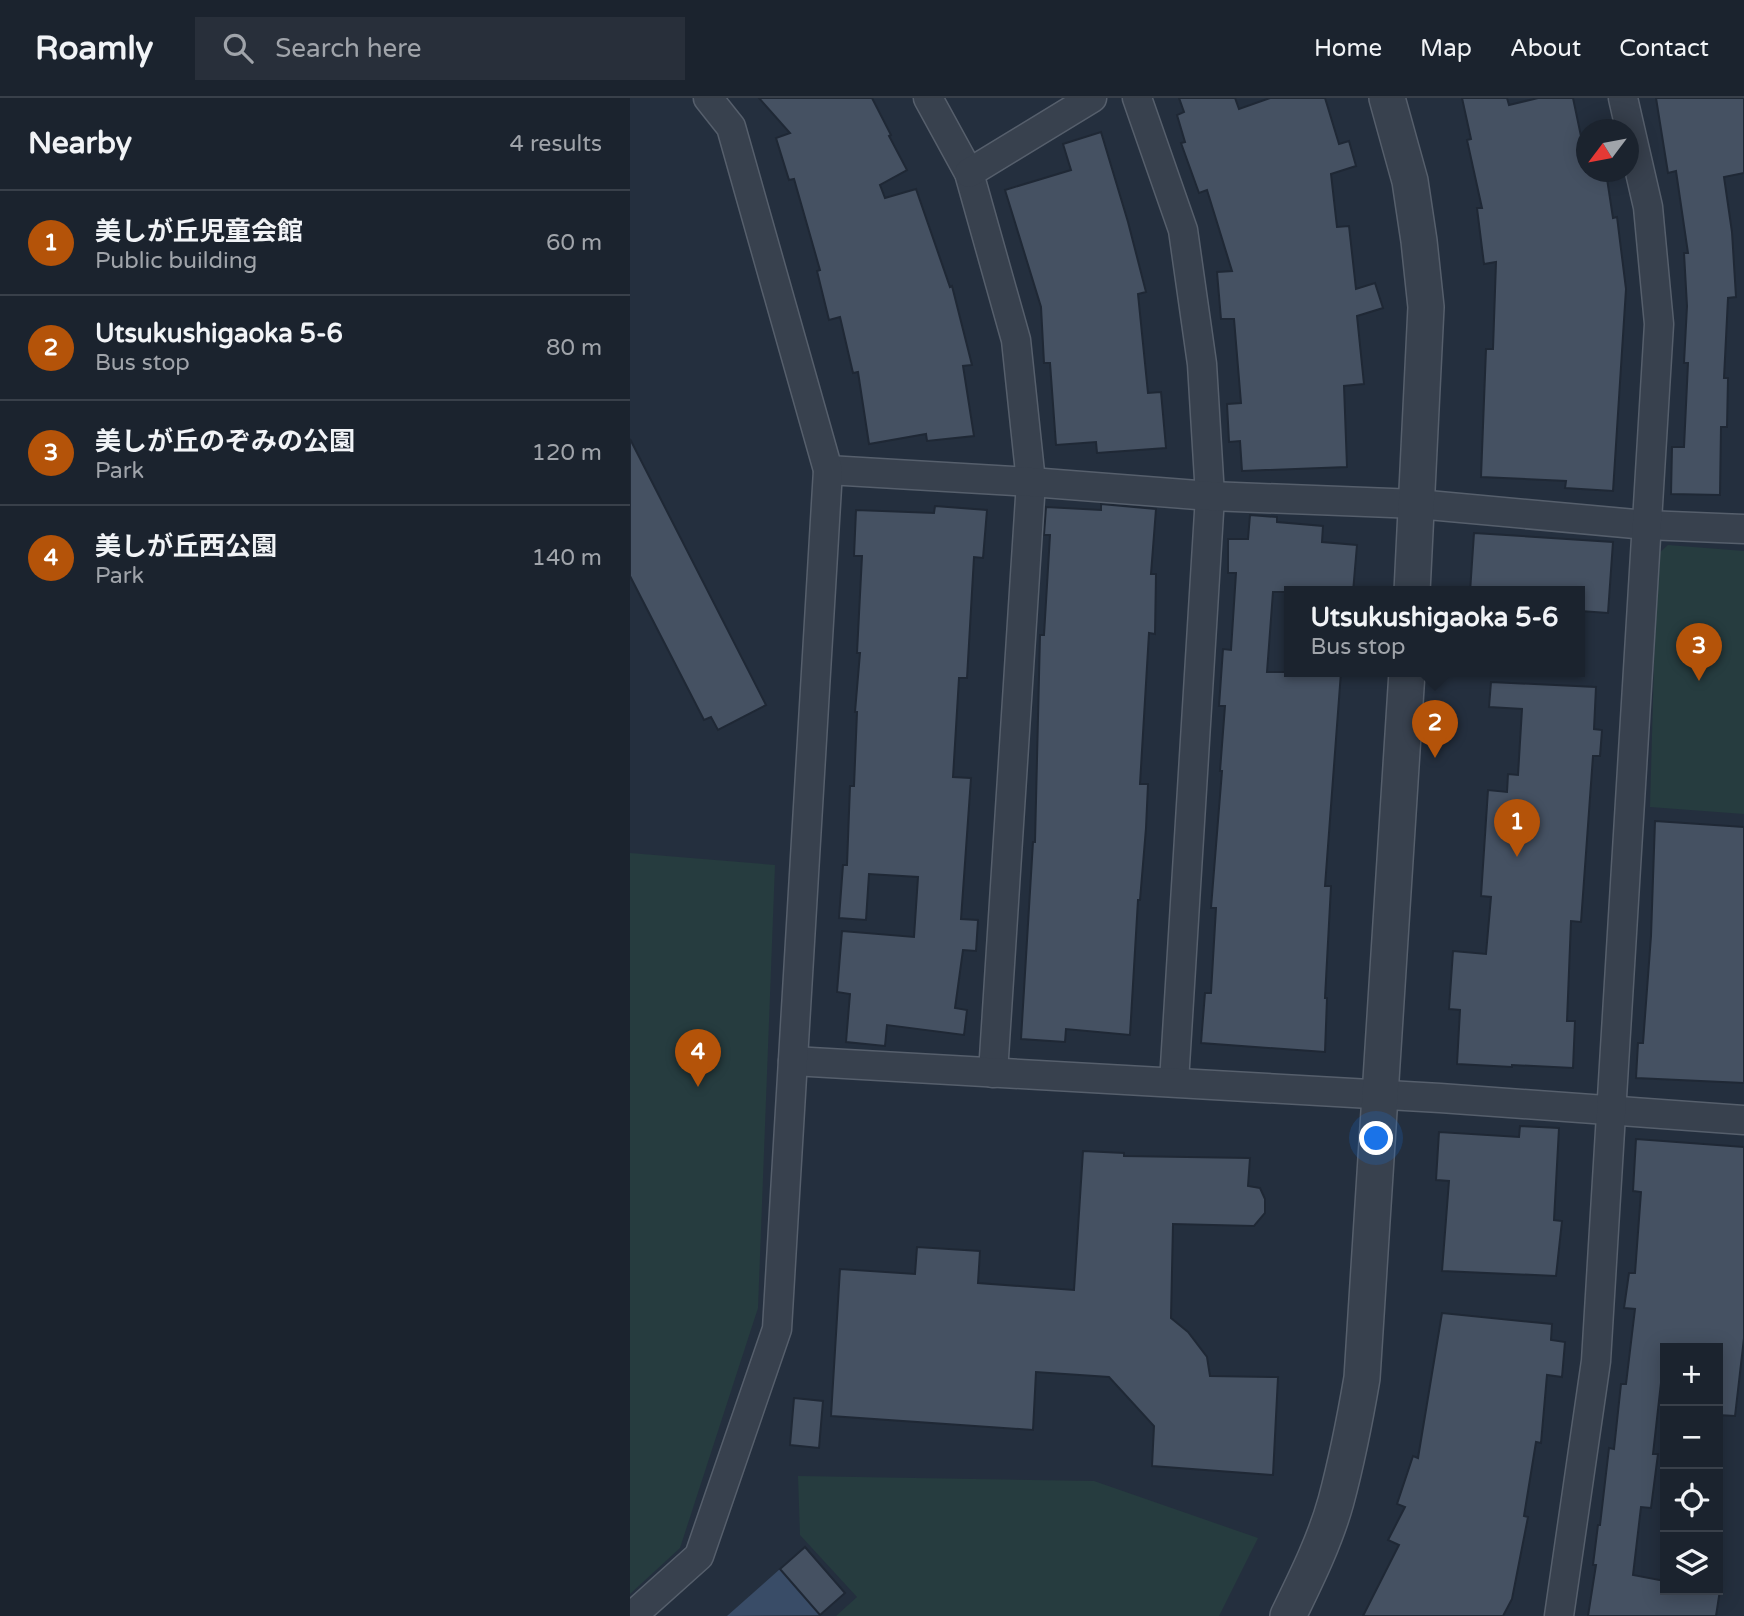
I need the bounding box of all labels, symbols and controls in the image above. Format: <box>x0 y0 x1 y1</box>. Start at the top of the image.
search box <box>195 17 685 80</box>
text: Roamly <box>35 29 153 68</box>
icon: search <box>219 29 257 67</box>
text: Search here <box>275 33 422 64</box>
text: Home <box>1314 34 1382 63</box>
text: Map <box>1420 34 1472 63</box>
text: About <box>1510 34 1581 63</box>
text: Contact <box>1619 34 1709 63</box>
north arrow <box>1576 119 1639 182</box>
text: Nearby <box>28 125 132 162</box>
text: 4 results <box>509 130 602 158</box>
text: 美しが丘児童会館 <box>95 216 303 247</box>
text: 1 <box>44 229 58 257</box>
text: 60 m <box>546 229 602 257</box>
text: Public building <box>95 247 257 275</box>
text: Utsukushigaoka 5-6 <box>95 318 343 349</box>
text: 2 <box>44 334 58 362</box>
text: 80 m <box>546 334 602 362</box>
text: Bus stop <box>95 349 190 377</box>
text: 美しが丘のぞみの公園 <box>95 426 355 457</box>
text: 3 <box>44 439 58 467</box>
text: 120 m <box>532 439 602 467</box>
text: Park <box>95 457 144 485</box>
text: 美しが丘西公園 <box>95 531 277 562</box>
text: 4 <box>44 544 58 572</box>
text: 140 m <box>532 544 602 572</box>
text: Park <box>95 562 144 590</box>
popup <box>1284 586 1585 677</box>
text: Utsukushigaoka 5-6 <box>1311 602 1558 633</box>
pin: 3 <box>1676 623 1722 681</box>
text: Bus stop <box>1311 633 1405 661</box>
pin: 2 <box>1412 700 1458 758</box>
pin: 1 <box>1494 799 1540 857</box>
pin: 4 <box>675 1029 721 1087</box>
your location <box>1359 1121 1393 1155</box>
map controls <box>1660 1343 1723 1595</box>
button: + <box>1660 1343 1723 1406</box>
button: − <box>1660 1406 1723 1469</box>
button: locate <box>1660 1469 1723 1532</box>
button: layers <box>1660 1532 1723 1595</box>

